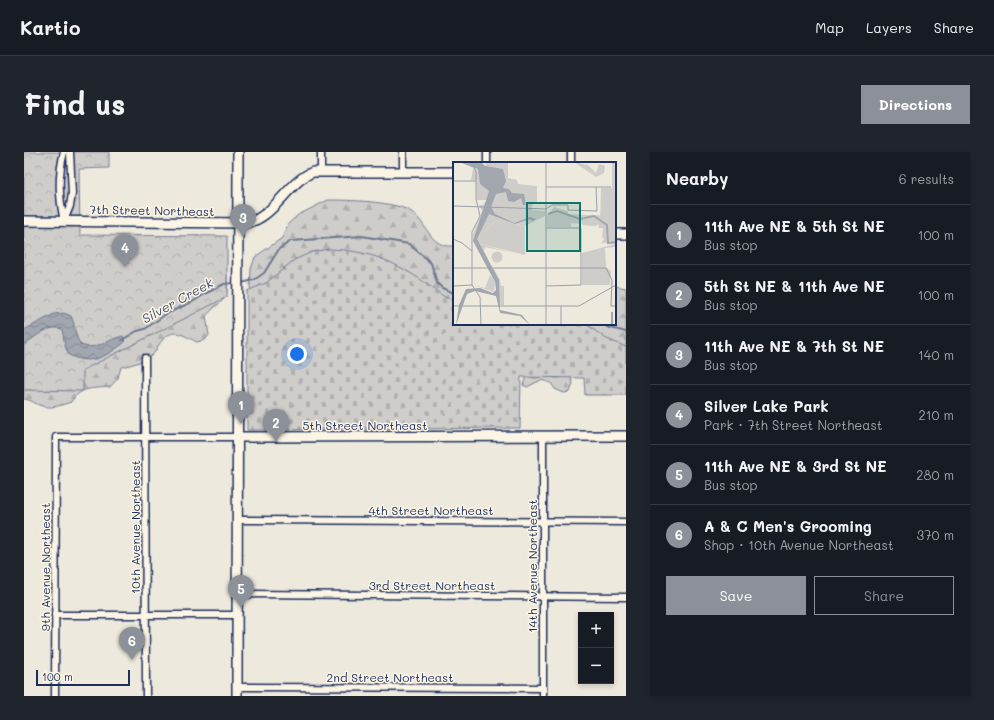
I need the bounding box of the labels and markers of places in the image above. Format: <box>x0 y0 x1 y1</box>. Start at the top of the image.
pin: 3 <box>230 204 256 237</box>
pin: 4 <box>112 234 138 267</box>
pin: 1 <box>228 391 254 424</box>
pin: 2 <box>263 409 289 442</box>
pin: 5 <box>228 575 254 608</box>
pin: 6 <box>119 627 145 660</box>

